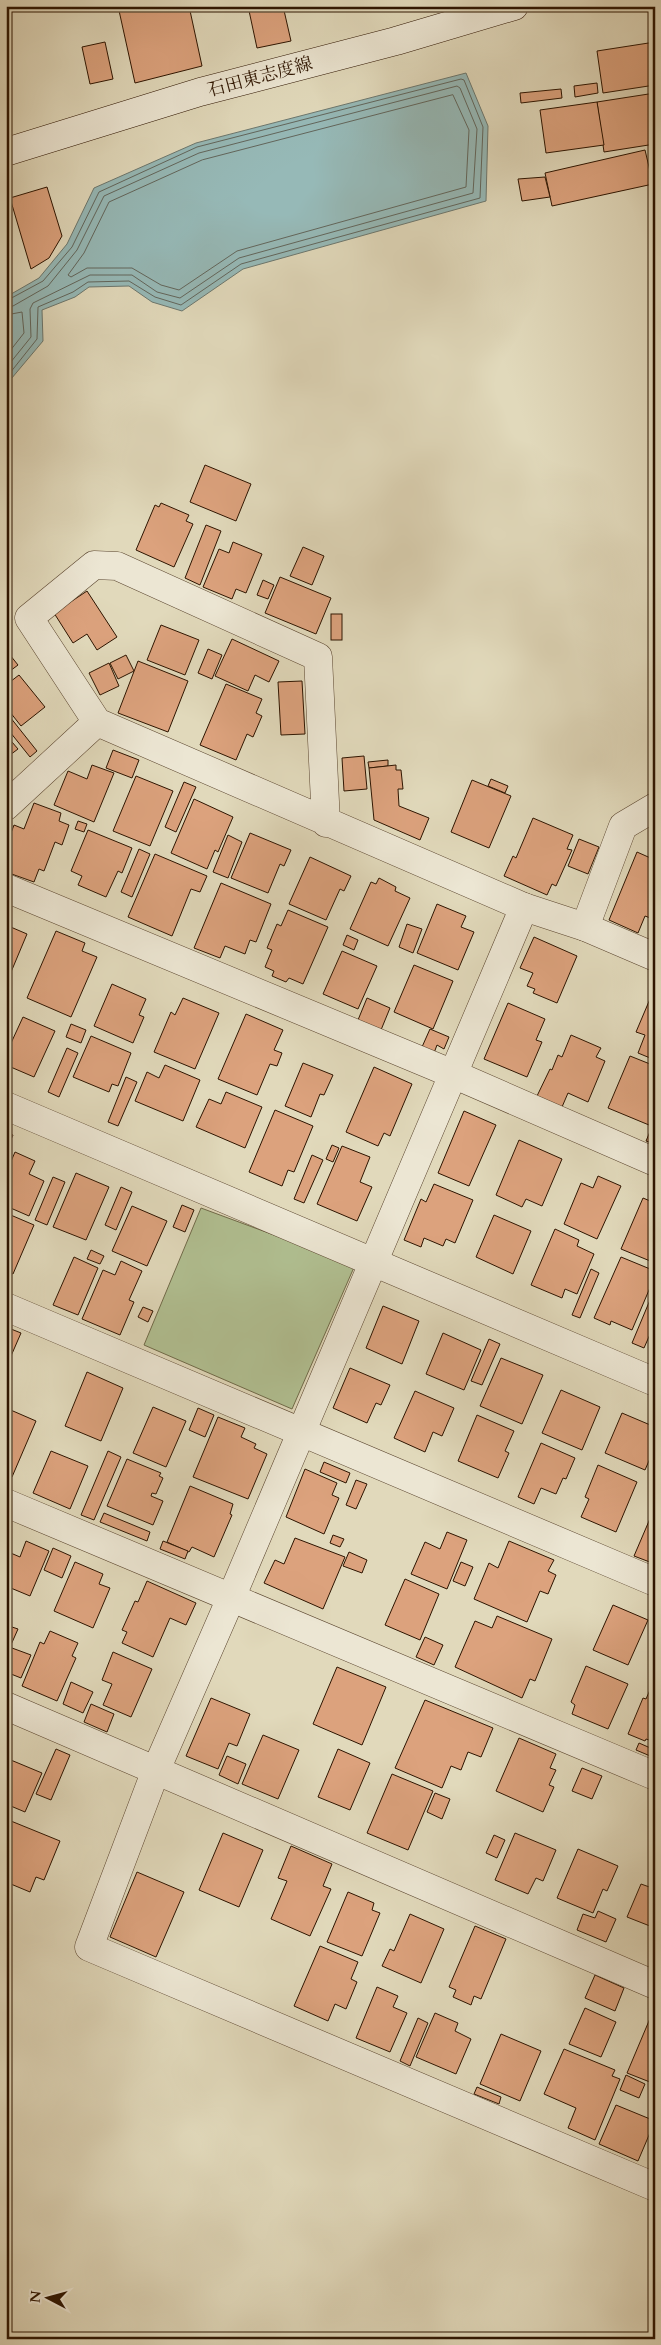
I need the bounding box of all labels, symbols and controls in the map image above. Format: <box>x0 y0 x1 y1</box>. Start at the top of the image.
street label: 石田東志度線 <box>205 51 315 103</box>
north arrow <box>22 2272 72 2322</box>
text: N <box>25 2290 46 2304</box>

